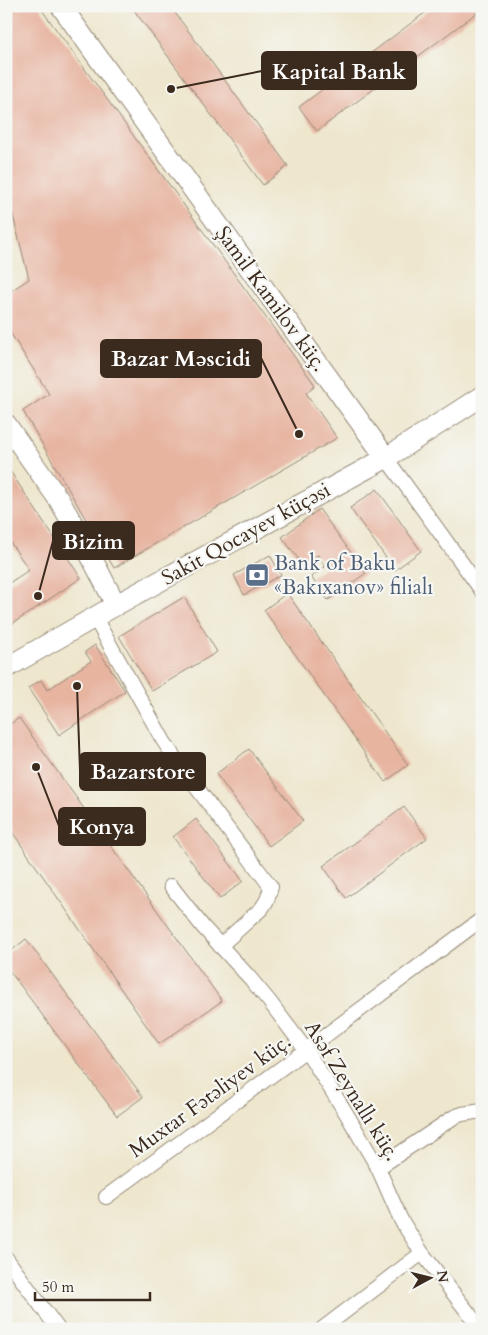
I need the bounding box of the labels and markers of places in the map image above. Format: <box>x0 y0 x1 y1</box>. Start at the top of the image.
callout: Kapital Bank <box>262 52 416 89</box>
callout: Bazar Məscidi <box>101 340 261 377</box>
callout: Bizim <box>53 522 134 559</box>
place label: Bank of Baku «Bakıxanov» filialı <box>274 549 433 602</box>
bank icon: Bank of Baku «Bakıxanov» filialı <box>244 562 270 588</box>
callout: Bazarstore <box>80 753 205 790</box>
callout: Konya <box>59 808 145 845</box>

